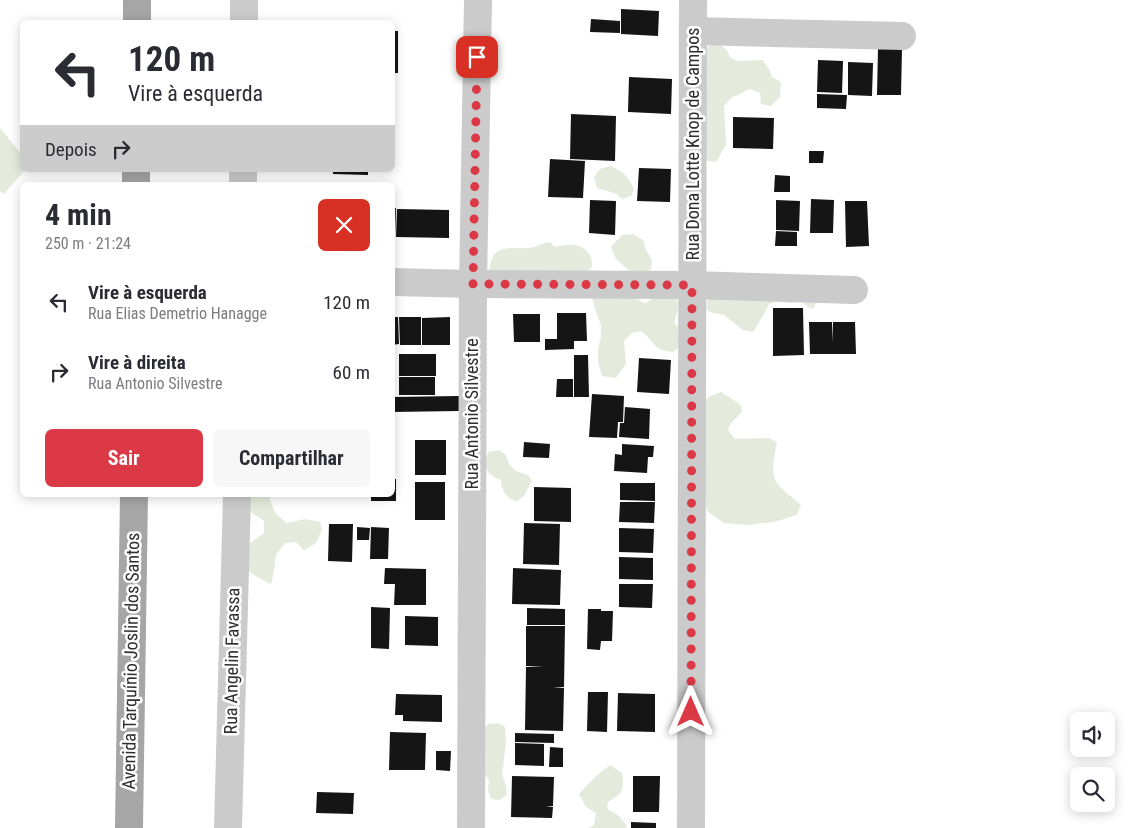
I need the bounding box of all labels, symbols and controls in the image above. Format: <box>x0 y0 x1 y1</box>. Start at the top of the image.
street label: Rua Dona Lotte Knop de Campos <box>682 28 703 260</box>
pin <box>456 36 498 78</box>
text: 120 m <box>128 39 215 80</box>
icon: left <box>45 40 110 105</box>
icon: arrive <box>463 43 491 71</box>
text: Vire à esquerda <box>128 81 263 106</box>
icon: right <box>107 135 135 163</box>
text: Depois <box>45 138 97 161</box>
text: 4 min <box>45 197 112 232</box>
button: close <box>318 199 370 251</box>
text: 250 m · 21:24 <box>45 234 131 253</box>
text: Vire à esquerda <box>88 281 207 304</box>
icon: left <box>45 288 73 316</box>
text: 120 m <box>323 291 370 314</box>
text: Rua Elias Demetrio Hanagge <box>88 304 267 323</box>
street label: Rua Antonio Silvestre <box>461 338 482 490</box>
text: Vire à direita <box>88 351 186 374</box>
icon: right <box>45 358 73 386</box>
text: 60 m <box>333 361 370 384</box>
text: Rua Antonio Silvestre <box>88 374 222 393</box>
button: Sair <box>45 429 203 487</box>
button: Compartilhar <box>213 429 370 487</box>
street label: Avenida Tarquínio Joslin dos Santos <box>118 532 143 790</box>
street label: Rua Angelin Favassa <box>220 588 243 734</box>
position arrow <box>664 685 716 737</box>
map controls <box>1070 712 1115 812</box>
button: sound <box>1070 712 1115 757</box>
button: search <box>1070 767 1115 812</box>

